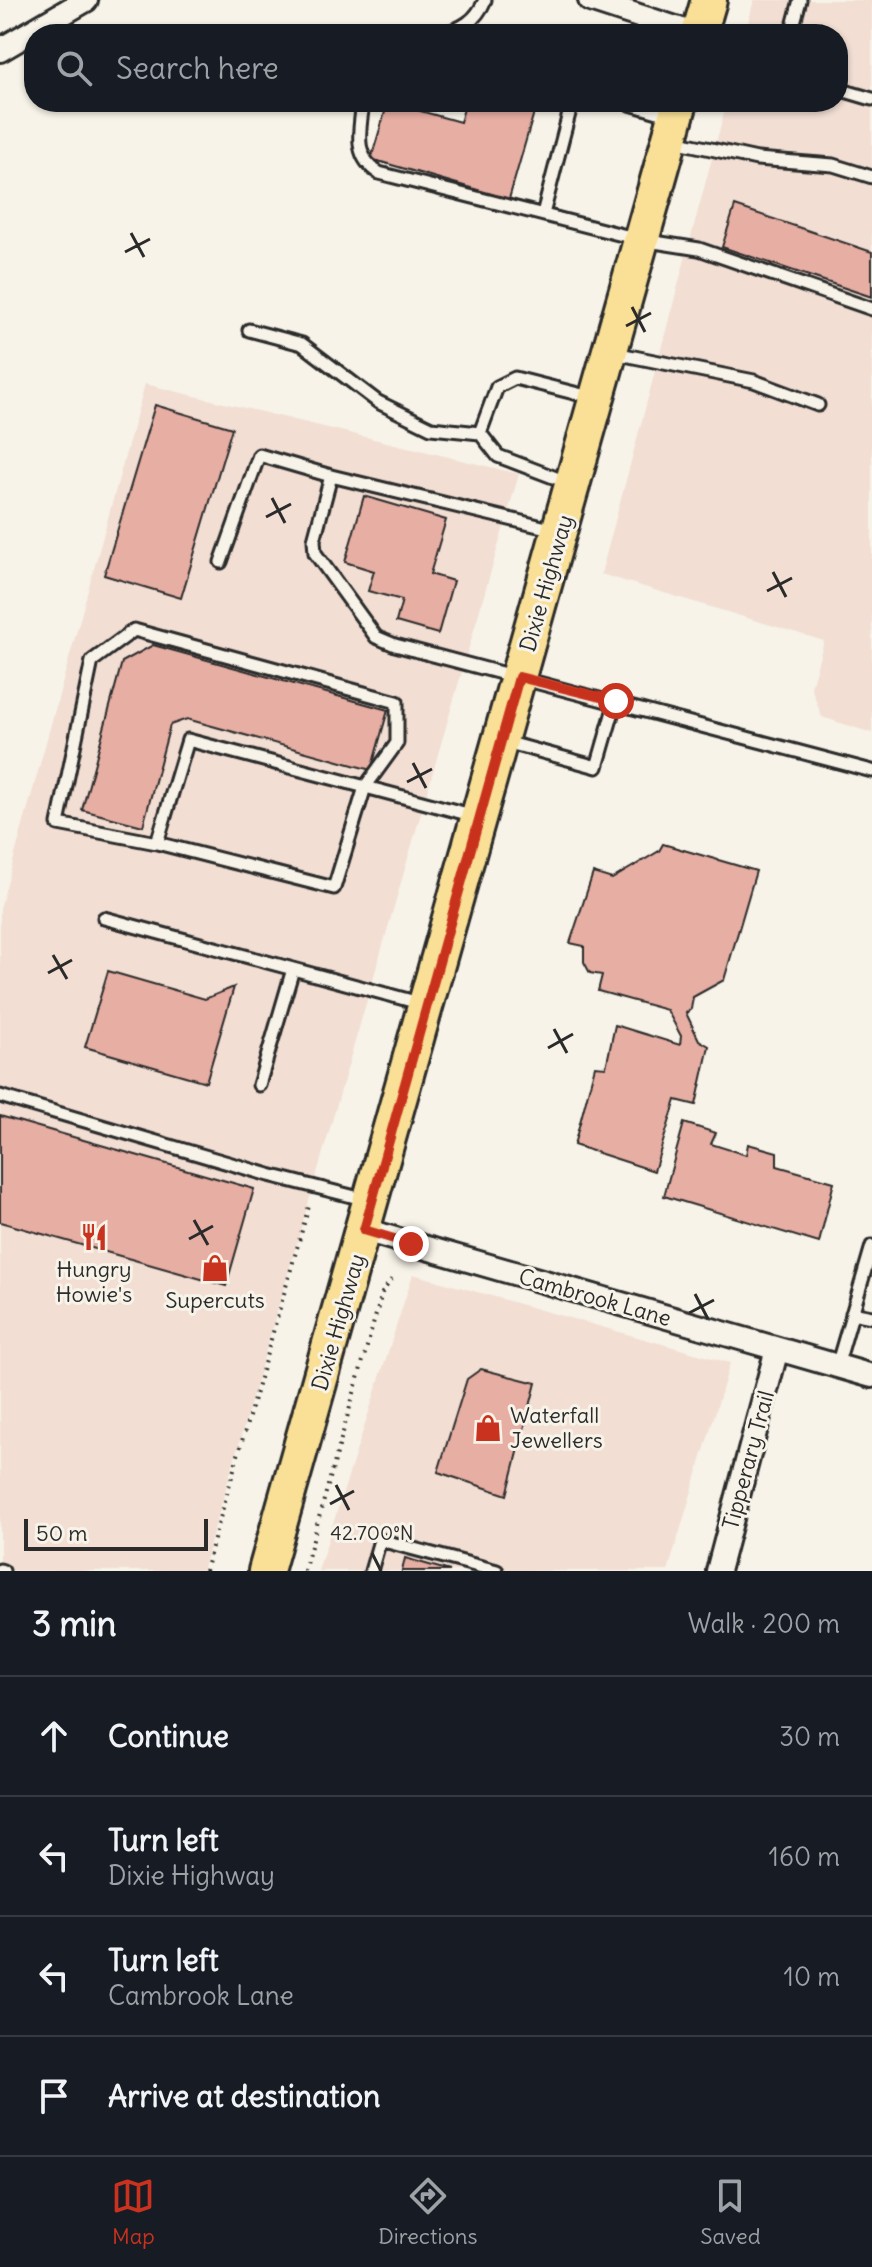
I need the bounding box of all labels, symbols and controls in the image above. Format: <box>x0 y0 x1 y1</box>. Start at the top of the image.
search box <box>24 24 848 112</box>
icon: search <box>52 46 96 90</box>
text: Search here <box>116 49 279 87</box>
street label: Dixie Highway <box>513 511 579 655</box>
route start <box>598 683 634 719</box>
restaurant icon: Hungry Howie's <box>79 1222 109 1252</box>
route end <box>393 1226 429 1262</box>
street label: Dixie Highway <box>305 1250 371 1394</box>
shop icon: Supercuts <box>200 1253 230 1283</box>
place label: Hungry Howie's <box>56 1255 132 1308</box>
street label: Cambrook Lane <box>516 1262 674 1332</box>
place label: Supercuts <box>165 1286 265 1314</box>
street label: Tipperary Trail <box>716 1388 780 1532</box>
place label: Waterfall Jewellers <box>510 1401 603 1454</box>
shop icon: Waterfall Jewellers <box>473 1413 503 1443</box>
scale bar <box>24 1515 208 1551</box>
text: 50 m <box>36 1519 88 1547</box>
text: 42.700°N <box>330 1520 414 1545</box>
text: 3 min <box>32 1602 117 1645</box>
text: Walk · 200 m <box>688 1607 840 1640</box>
icon: ahead <box>32 1714 76 1758</box>
text: Continue <box>108 1717 229 1755</box>
text: 30 m <box>779 1720 840 1753</box>
text: Turn left <box>108 1821 219 1859</box>
icon: left <box>32 1834 76 1878</box>
text: 160 m <box>769 1840 840 1873</box>
text: Dixie Highway <box>108 1859 275 1892</box>
text: Turn left <box>108 1941 219 1979</box>
icon: left <box>32 1954 76 1998</box>
text: 10 m <box>784 1960 840 1993</box>
text: Cambrook Lane <box>108 1979 294 2012</box>
icon: arrive <box>32 2074 76 2118</box>
text: Arrive at destination <box>108 2077 380 2115</box>
tab: Map <box>111 2174 155 2250</box>
tab: Directions <box>378 2174 478 2250</box>
tab: Saved <box>700 2174 761 2250</box>

